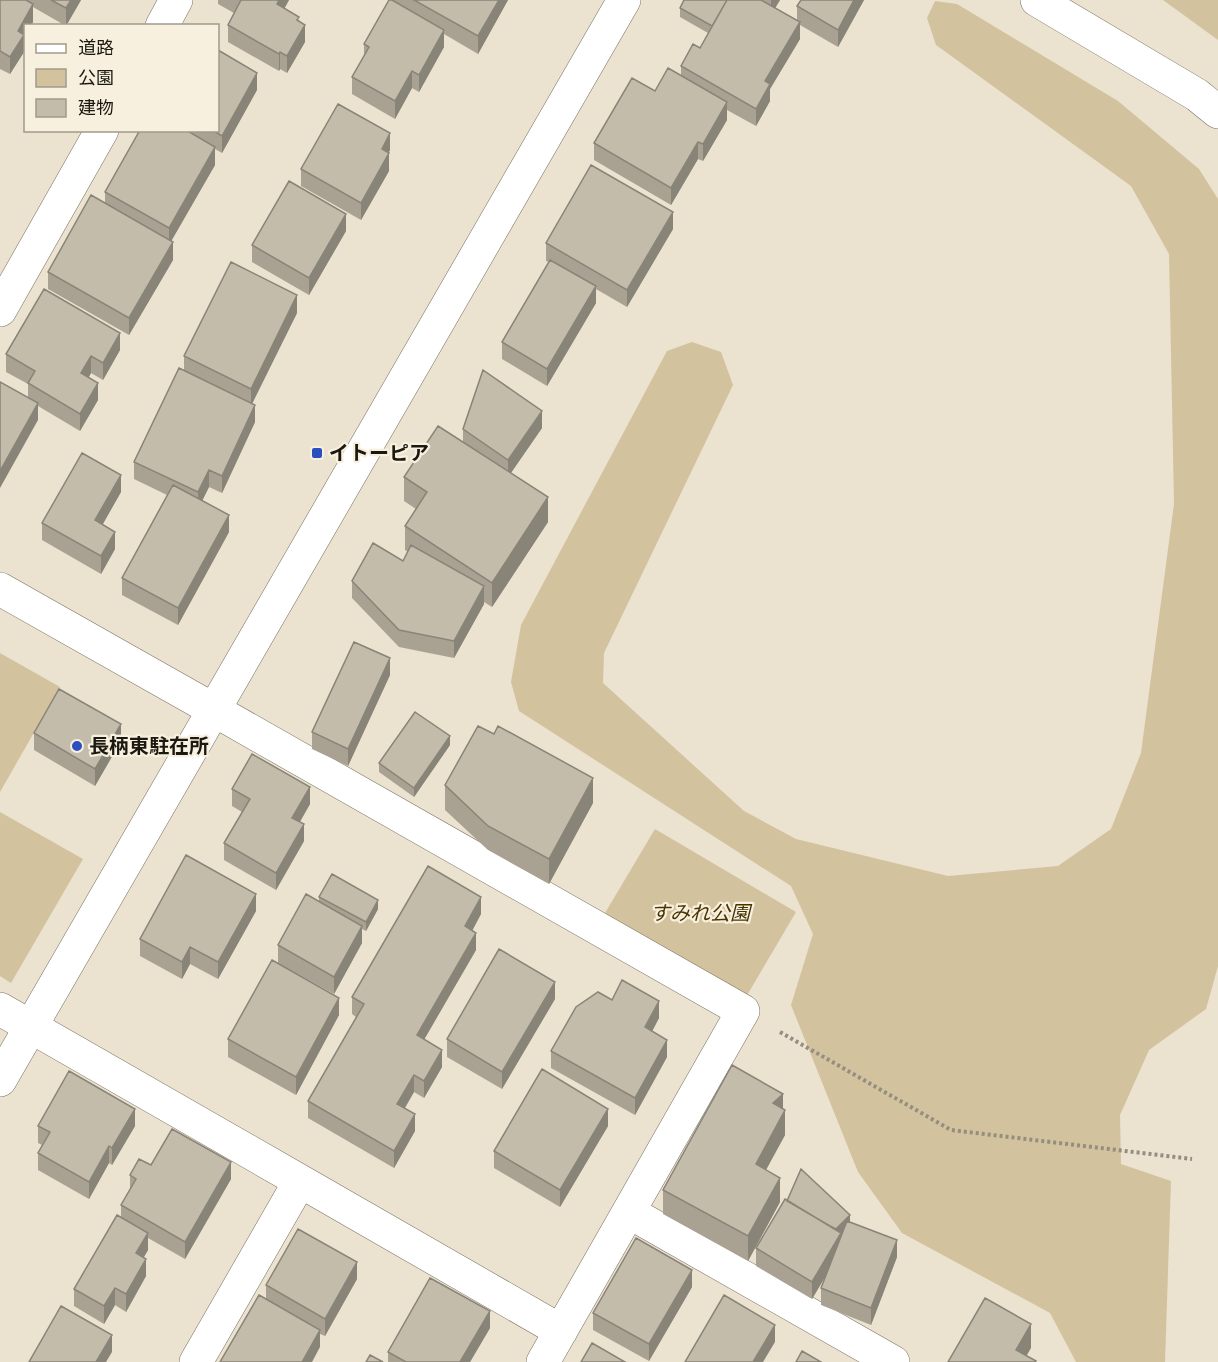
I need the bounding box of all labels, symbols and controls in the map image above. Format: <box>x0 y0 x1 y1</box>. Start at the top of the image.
legend <box>24 24 219 132</box>
text: 道路 <box>78 35 114 59</box>
text: 公園 <box>78 65 114 89</box>
text: 建物 <box>78 95 114 119</box>
place label: イトーピア <box>329 439 429 466</box>
marker: イトーピア <box>310 446 324 460</box>
place label: 長柄東駐在所 <box>89 732 209 759</box>
marker: 長柄東駐在所 <box>70 739 84 753</box>
park label: すみれ公園 <box>650 899 753 926</box>

